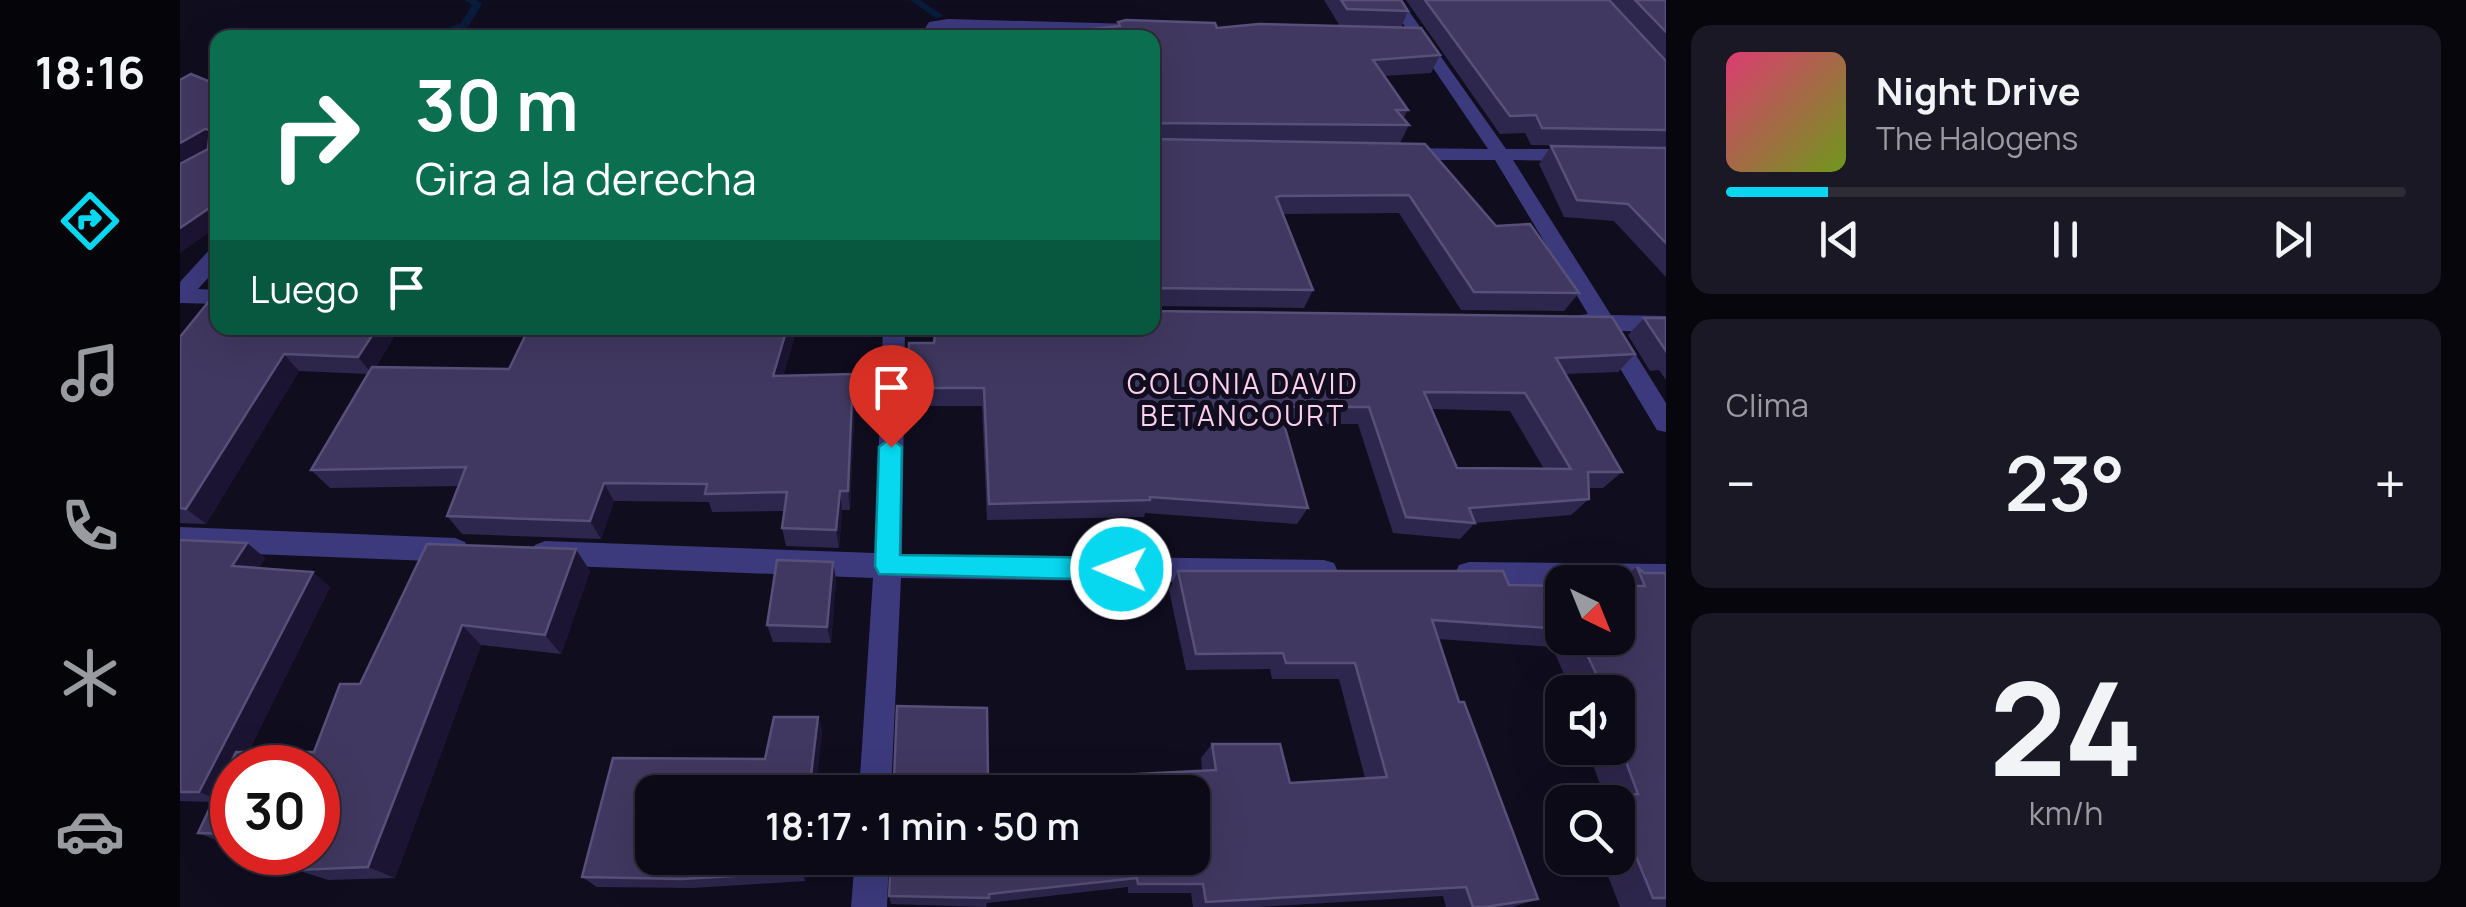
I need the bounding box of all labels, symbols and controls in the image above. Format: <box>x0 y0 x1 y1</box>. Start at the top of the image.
text: 18:16 <box>35 41 145 103</box>
text: 30 m <box>415 56 579 152</box>
text: Night Drive <box>1876 64 2081 116</box>
icon: right <box>250 70 380 200</box>
text: The Halogens <box>1876 116 2078 160</box>
text: Gira a la derecha <box>415 147 757 209</box>
icon: directions <box>55 186 125 256</box>
icon: previous <box>1812 212 1867 267</box>
icon: pause <box>2038 212 2093 267</box>
icon: next <box>2265 212 2320 267</box>
icon: arrive <box>379 260 434 315</box>
text: Luego <box>250 262 359 314</box>
icon: music <box>55 338 125 408</box>
pin <box>849 345 934 448</box>
icon: arrive <box>864 360 919 415</box>
district label: COLONIA DAVID BETANCOURT <box>1127 364 1359 434</box>
text: Clima <box>1726 383 1809 427</box>
text: 23° <box>2005 431 2125 534</box>
text: − <box>1726 445 1756 521</box>
text: + <box>2374 445 2406 521</box>
icon: phone <box>55 491 125 561</box>
position arrow <box>1069 517 1173 621</box>
north arrow <box>1545 565 1635 655</box>
map controls <box>1545 565 1635 875</box>
text: 24 <box>1989 637 2143 815</box>
icon: climate <box>55 643 125 713</box>
button: sound <box>1545 675 1635 765</box>
speed limit sign: 30 <box>210 745 340 875</box>
button: search <box>1545 785 1635 875</box>
text: km/h <box>2029 791 2103 835</box>
icon: car <box>55 796 125 866</box>
text: 18:17 · 1 min · 50 m <box>765 799 1080 851</box>

